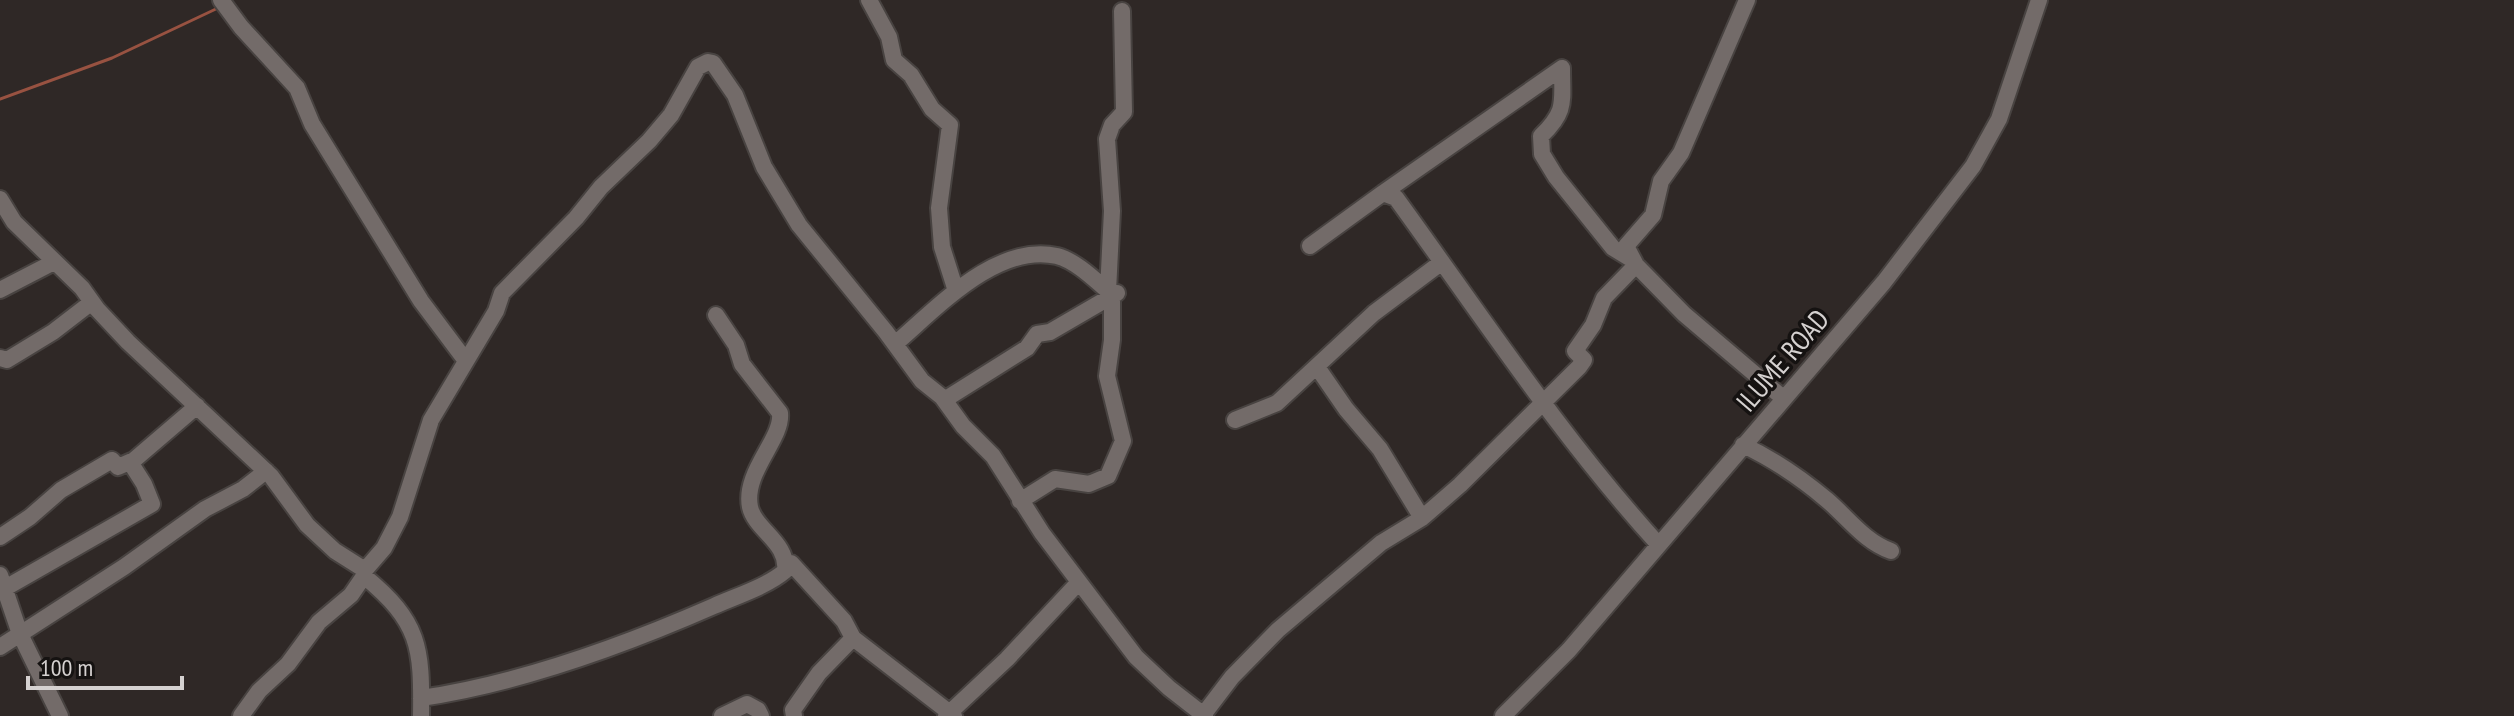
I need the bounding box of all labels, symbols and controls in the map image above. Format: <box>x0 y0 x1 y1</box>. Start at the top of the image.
street label: ILUME ROAD <box>1727 301 1837 419</box>
scale bar <box>28 640 182 690</box>
text: 100 m <box>40 652 93 683</box>

